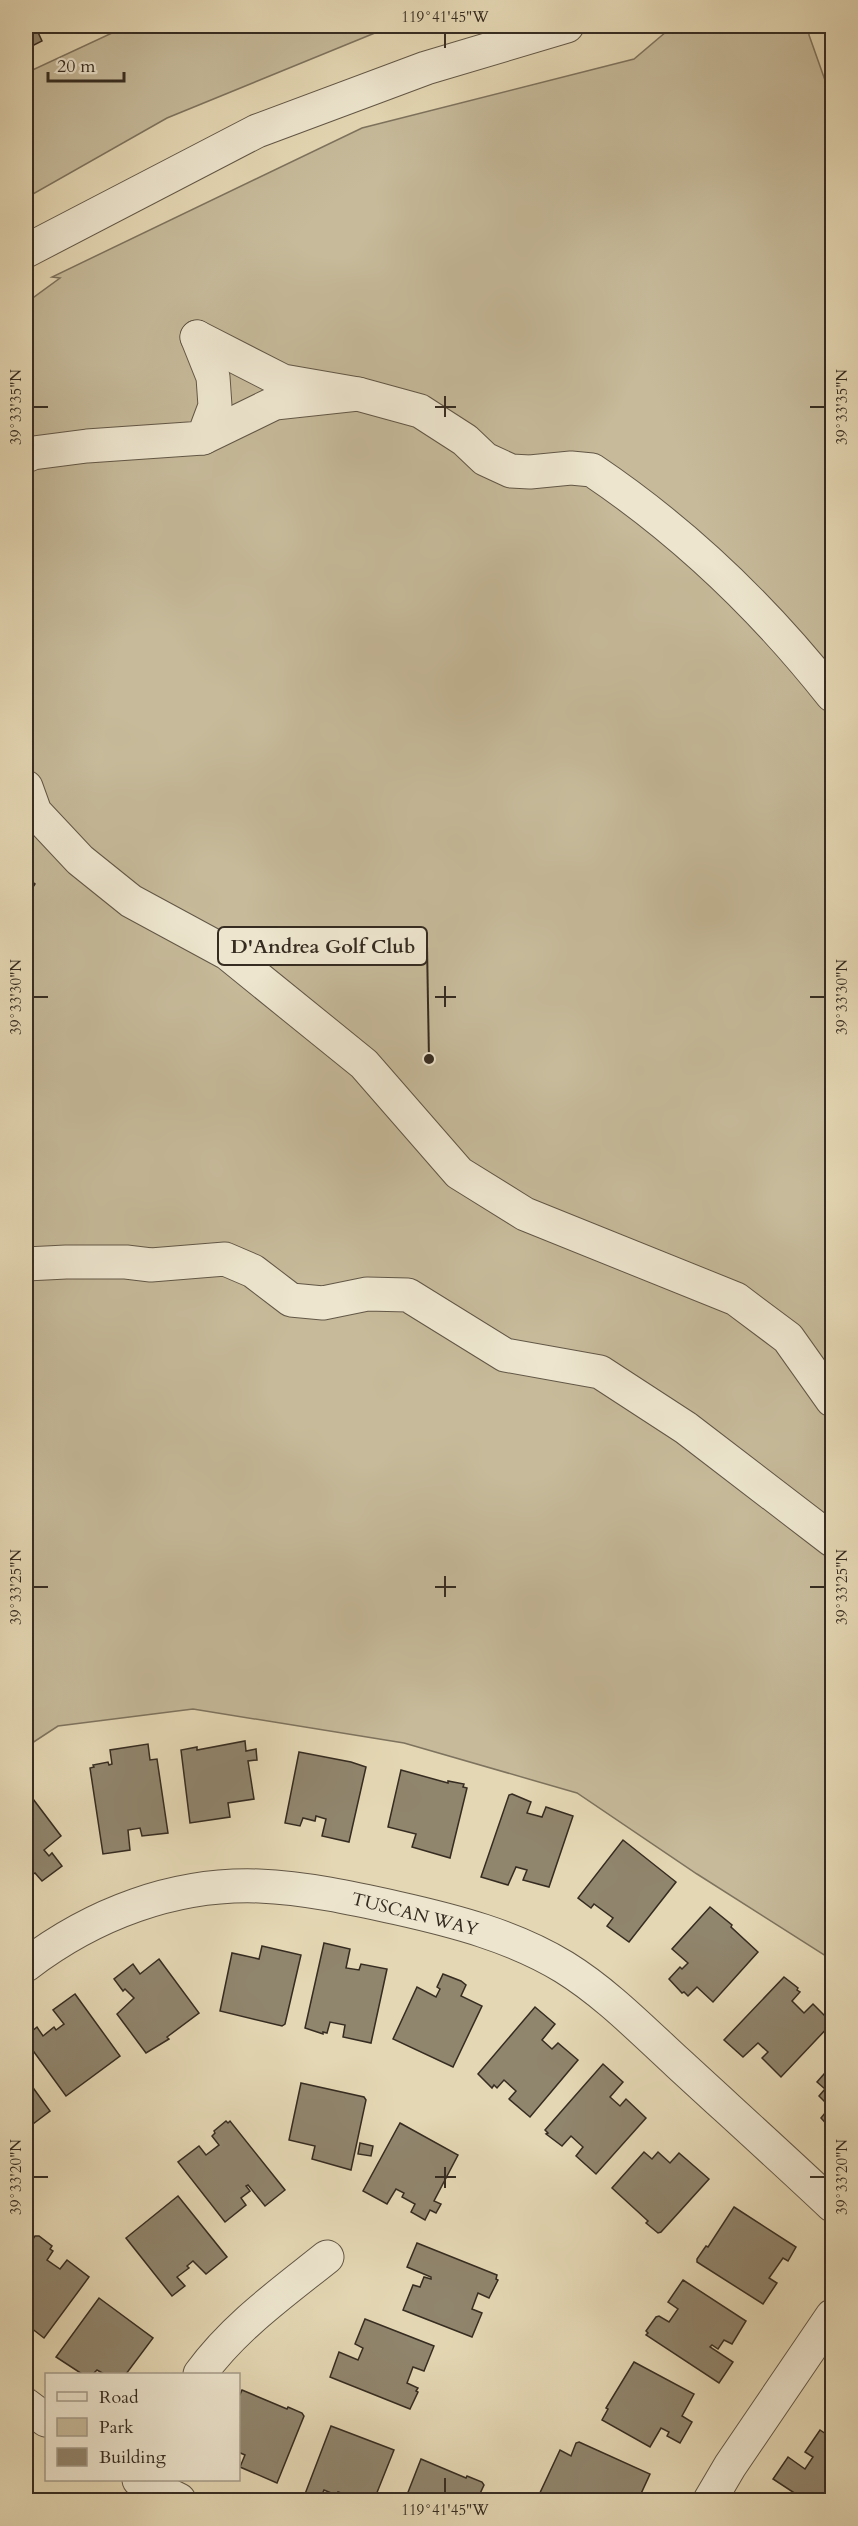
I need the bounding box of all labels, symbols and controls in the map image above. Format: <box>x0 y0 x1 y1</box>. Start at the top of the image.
text: 119°41'45"W <box>401 7 489 27</box>
scale bar <box>48 45 124 83</box>
text: 20 m <box>57 54 96 79</box>
text: 39°33'35"N <box>6 369 26 445</box>
text: 39°33'35"N <box>832 369 852 445</box>
callout: D'Andrea Golf Club <box>218 927 427 965</box>
text: D'Andrea Golf Club <box>231 933 415 960</box>
text: 39°33'30"N <box>6 959 26 1035</box>
text: 39°33'30"N <box>832 959 852 1035</box>
text: 39°33'25"N <box>6 1549 26 1625</box>
text: 39°33'25"N <box>832 1549 852 1625</box>
street label: TUSCAN WAY <box>349 1887 481 1942</box>
text: 39°33'20"N <box>6 2139 26 2215</box>
text: 39°33'20"N <box>832 2139 852 2215</box>
legend <box>45 2373 240 2481</box>
text: Road <box>99 2385 139 2410</box>
text: Park <box>99 2415 134 2440</box>
text: Building <box>99 2445 167 2470</box>
text: 119°41'45"W <box>401 2500 489 2520</box>

